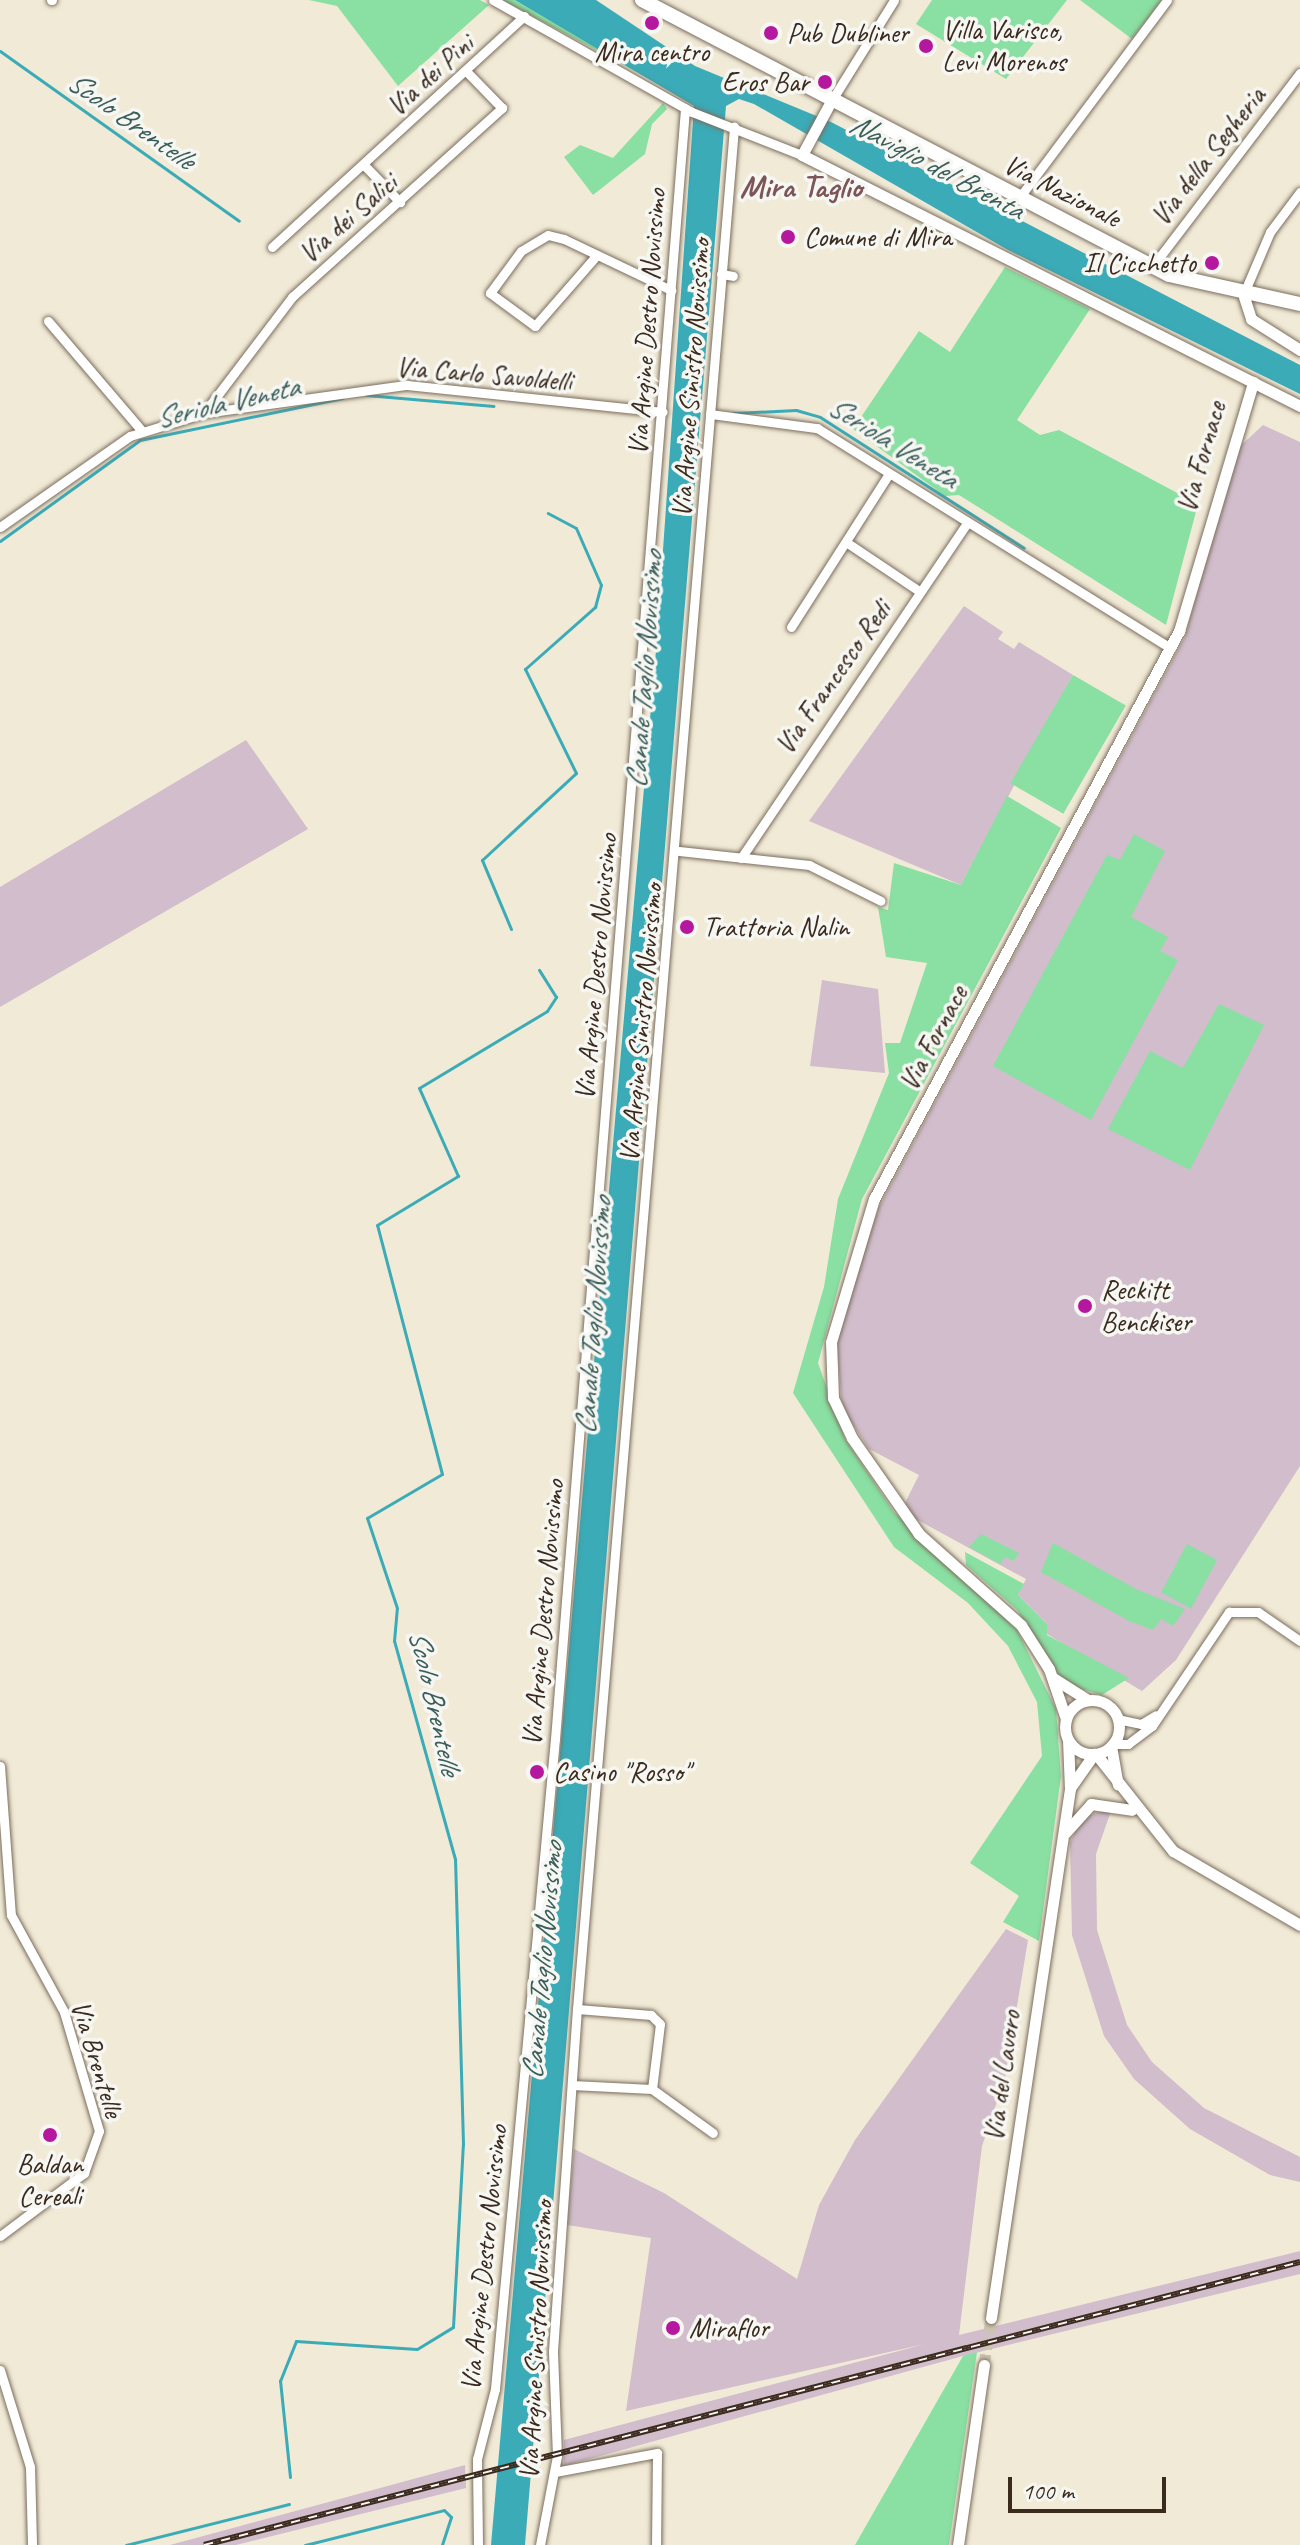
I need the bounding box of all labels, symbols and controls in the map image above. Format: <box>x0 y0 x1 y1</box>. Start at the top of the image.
place label: Villa Varisco, Levi Morenos <box>942 13 1066 79</box>
marker: Mira centro <box>643 14 661 32</box>
place label: Pub Dubliner <box>787 16 908 50</box>
marker: Pub Dubliner <box>762 24 780 42</box>
street label: Via dei Pini <box>380 27 480 123</box>
place label: Mira centro <box>595 35 709 69</box>
marker: Villa Varisco, Levi Morenos <box>917 37 935 55</box>
water label: Scolo Brentelle <box>60 63 202 177</box>
place label: Eros Bar <box>721 65 809 99</box>
marker: Eros Bar <box>816 73 834 91</box>
street label: Via della Segheria <box>1144 80 1272 232</box>
water label: Naviglio del Brenta <box>844 105 1030 227</box>
street label: Via Nazionale <box>997 147 1127 235</box>
street label: Via dei Salici <box>292 166 404 270</box>
district label: Mira Taglio <box>739 168 863 206</box>
street label: Via Argine Destro Novissimo <box>621 187 673 457</box>
place label: Comune di Mira <box>804 220 952 254</box>
marker: Comune di Mira <box>779 228 797 246</box>
street label: Via Argine Sinistro Novissimo <box>665 238 717 518</box>
place label: Il Cicchetto <box>1084 246 1196 280</box>
marker: Il Cicchetto <box>1203 254 1221 272</box>
street label: Via Carlo Savoldelli <box>394 350 574 398</box>
water label: Seriola Veneta <box>152 368 302 436</box>
water label: Seriola Veneta <box>822 388 964 496</box>
street label: Via Fornace <box>1169 398 1233 516</box>
water label: Canale Taglio Novissimo <box>618 551 670 789</box>
street label: Via Francesco Redi <box>768 594 898 760</box>
street label: Via Argine Destro Novissimo <box>568 832 624 1102</box>
street label: Via Argine Sinistro Novissimo <box>612 883 670 1163</box>
place label: Trattoria Nalin <box>703 910 850 944</box>
marker: Trattoria Nalin <box>678 918 696 936</box>
street label: Via Fornace <box>892 980 974 1096</box>
water label: Canale Taglio Novissimo <box>567 1197 619 1435</box>
place label: Reckitt Benckiser <box>1101 1273 1191 1339</box>
marker: Reckitt Benckiser <box>1076 1297 1094 1315</box>
street label: Via Argine Destro Novissimo <box>515 1478 571 1748</box>
water label: Scolo Brentelle <box>401 1626 469 1778</box>
place label: Casino "Rosso" <box>553 1755 689 1789</box>
marker: Casino "Rosso" <box>528 1763 546 1781</box>
water label: Canale Taglio Novissimo <box>514 1842 570 2080</box>
street label: Via Brentelle <box>63 1997 131 2121</box>
street label: Via del Lavoro <box>976 2009 1028 2143</box>
street label: Via Argine Destro Novissimo <box>453 2123 515 2393</box>
marker: Baldan Cereali <box>41 2126 59 2144</box>
place label: Baldan Cereali <box>17 2147 83 2213</box>
street label: Via Argine Sinistro Novissimo <box>512 2200 560 2480</box>
place label: Miraflor <box>689 2311 769 2345</box>
marker: Miraflor <box>664 2319 682 2337</box>
scale bar <box>1012 2461 1170 2511</box>
text: 100 m <box>1022 2476 1074 2506</box>

